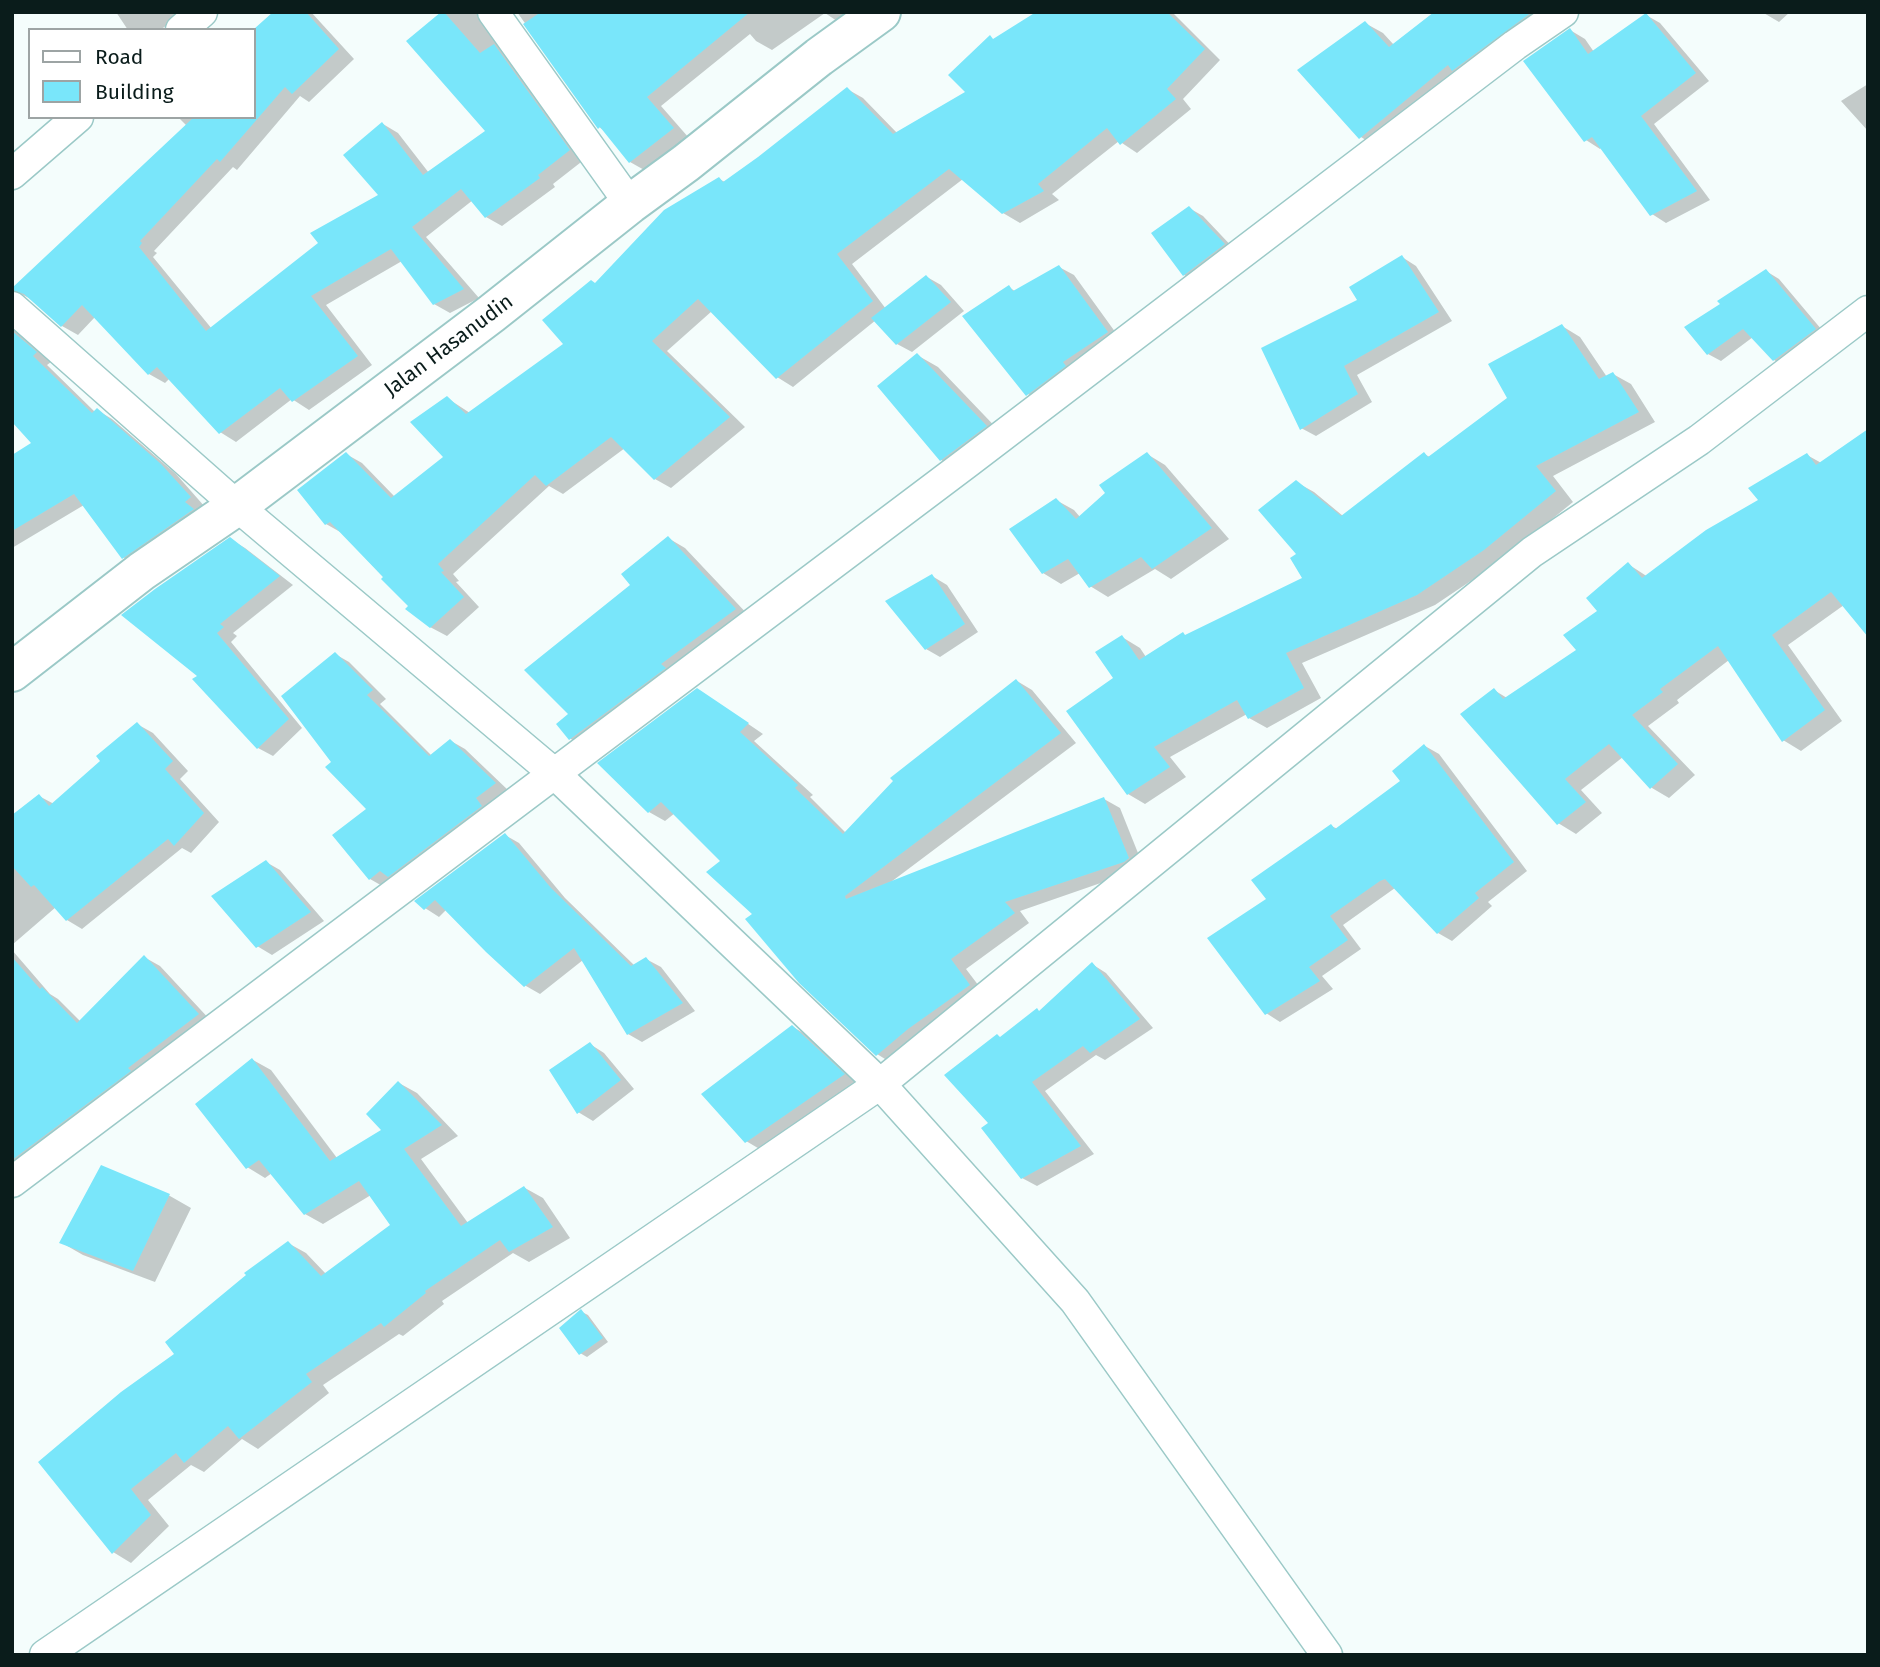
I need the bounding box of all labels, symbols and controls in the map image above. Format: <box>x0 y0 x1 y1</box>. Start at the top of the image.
legend <box>28 28 256 119</box>
text: Road <box>95 44 143 70</box>
text: Building <box>95 79 174 105</box>
street label: Jalan Hasanudin <box>380 289 518 403</box>

